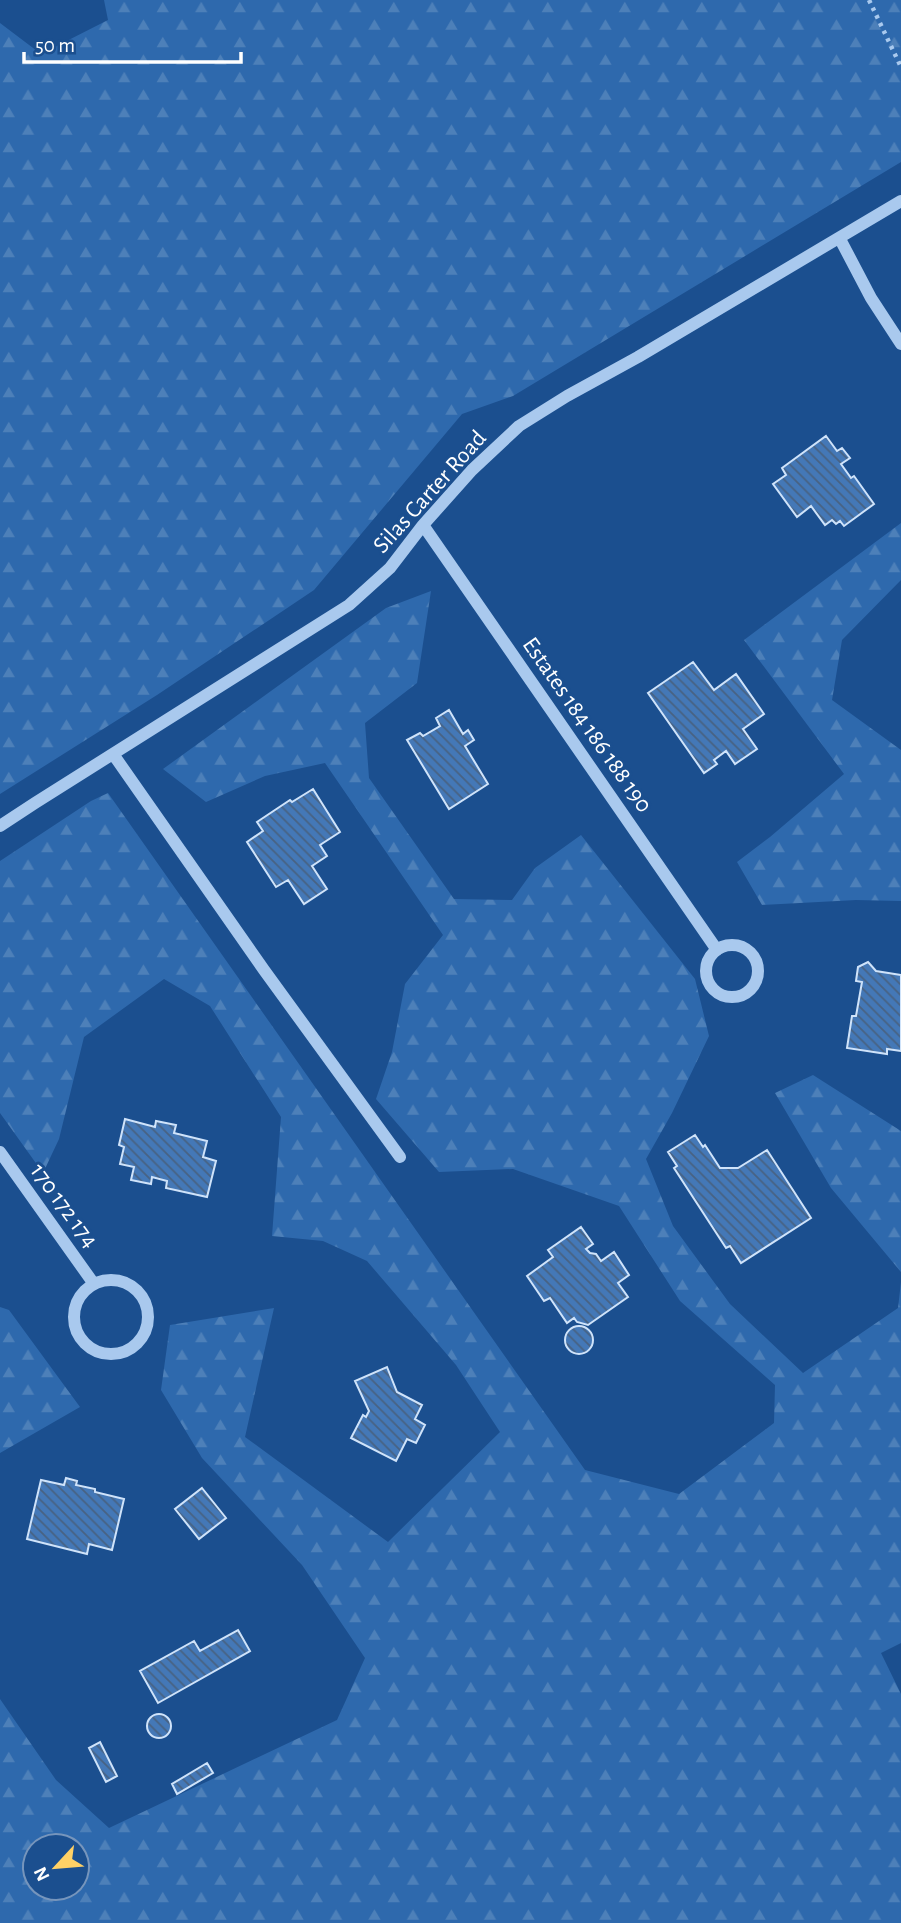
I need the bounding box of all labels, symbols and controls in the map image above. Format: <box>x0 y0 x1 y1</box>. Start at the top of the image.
scale bar <box>24 21 242 65</box>
text: 50 m <box>35 35 75 56</box>
street label: Silas Carter Road <box>369 426 491 558</box>
street label: Estates 184 186 188 190 <box>518 633 656 817</box>
street label: 170 172 174 <box>26 1159 102 1253</box>
north arrow <box>21 1832 91 1902</box>
text: N <box>31 1864 54 1884</box>

